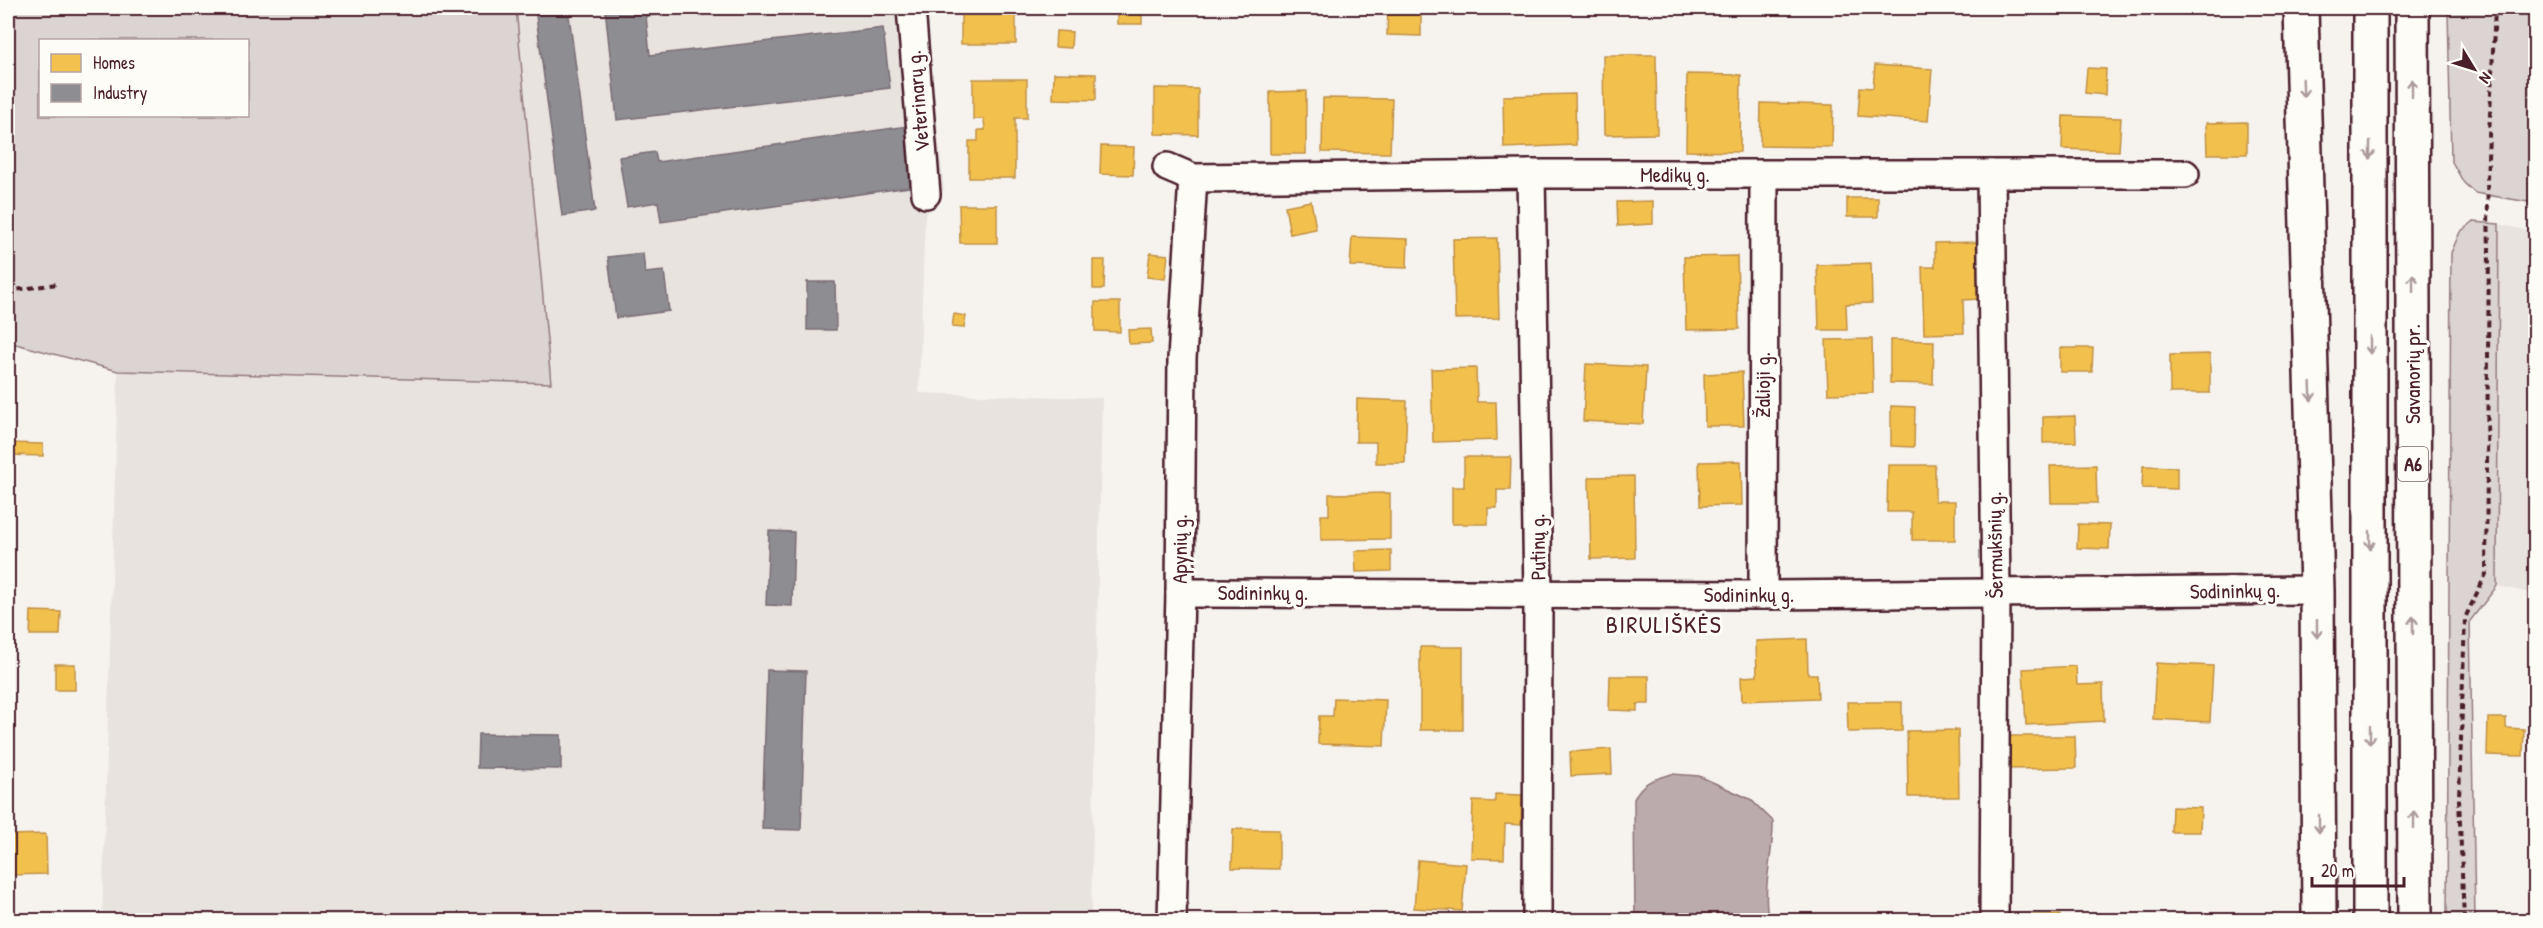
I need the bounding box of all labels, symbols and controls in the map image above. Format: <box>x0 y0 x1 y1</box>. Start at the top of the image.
legend <box>39 39 249 117</box>
north arrow <box>2444 39 2504 99</box>
street label: Veterinarų g. <box>899 49 936 153</box>
text: Homes <box>93 50 135 75</box>
text: N <box>2474 68 2497 89</box>
one-way arrow <box>2297 77 2309 97</box>
one-way arrow <box>2406 79 2418 99</box>
text: Industry <box>93 80 148 105</box>
one-way arrow <box>2364 139 2376 159</box>
street label: Medikų g. <box>1640 160 1710 189</box>
one-way arrow <box>2407 274 2419 294</box>
street label: Savanorių pr. <box>2398 324 2427 424</box>
one-way arrow <box>2364 334 2376 354</box>
street label: Žalioji g. <box>1748 352 1777 418</box>
one-way arrow <box>2306 381 2317 401</box>
road number: A6 <box>2398 447 2428 481</box>
street label: Šermukšnių g. <box>1979 491 2010 599</box>
street label: Putinų g. <box>1522 513 1553 581</box>
street label: Apynių g. <box>1165 514 1194 584</box>
one-way arrow <box>2364 529 2376 549</box>
street label: Sodininkų g. <box>2190 575 2280 606</box>
street label: Sodininkų g. <box>1218 578 1308 607</box>
street label: Sodininkų g. <box>1704 580 1794 609</box>
district label: BIRULIŠKĖS <box>1606 608 1722 640</box>
one-way arrow <box>2407 616 2419 636</box>
one-way arrow <box>2311 618 2323 638</box>
one-way arrow <box>2364 724 2376 744</box>
one-way arrow <box>2408 811 2420 831</box>
one-way arrow <box>2313 813 2325 833</box>
scale bar <box>2312 850 2404 888</box>
text: 20 m <box>2321 858 2354 883</box>

